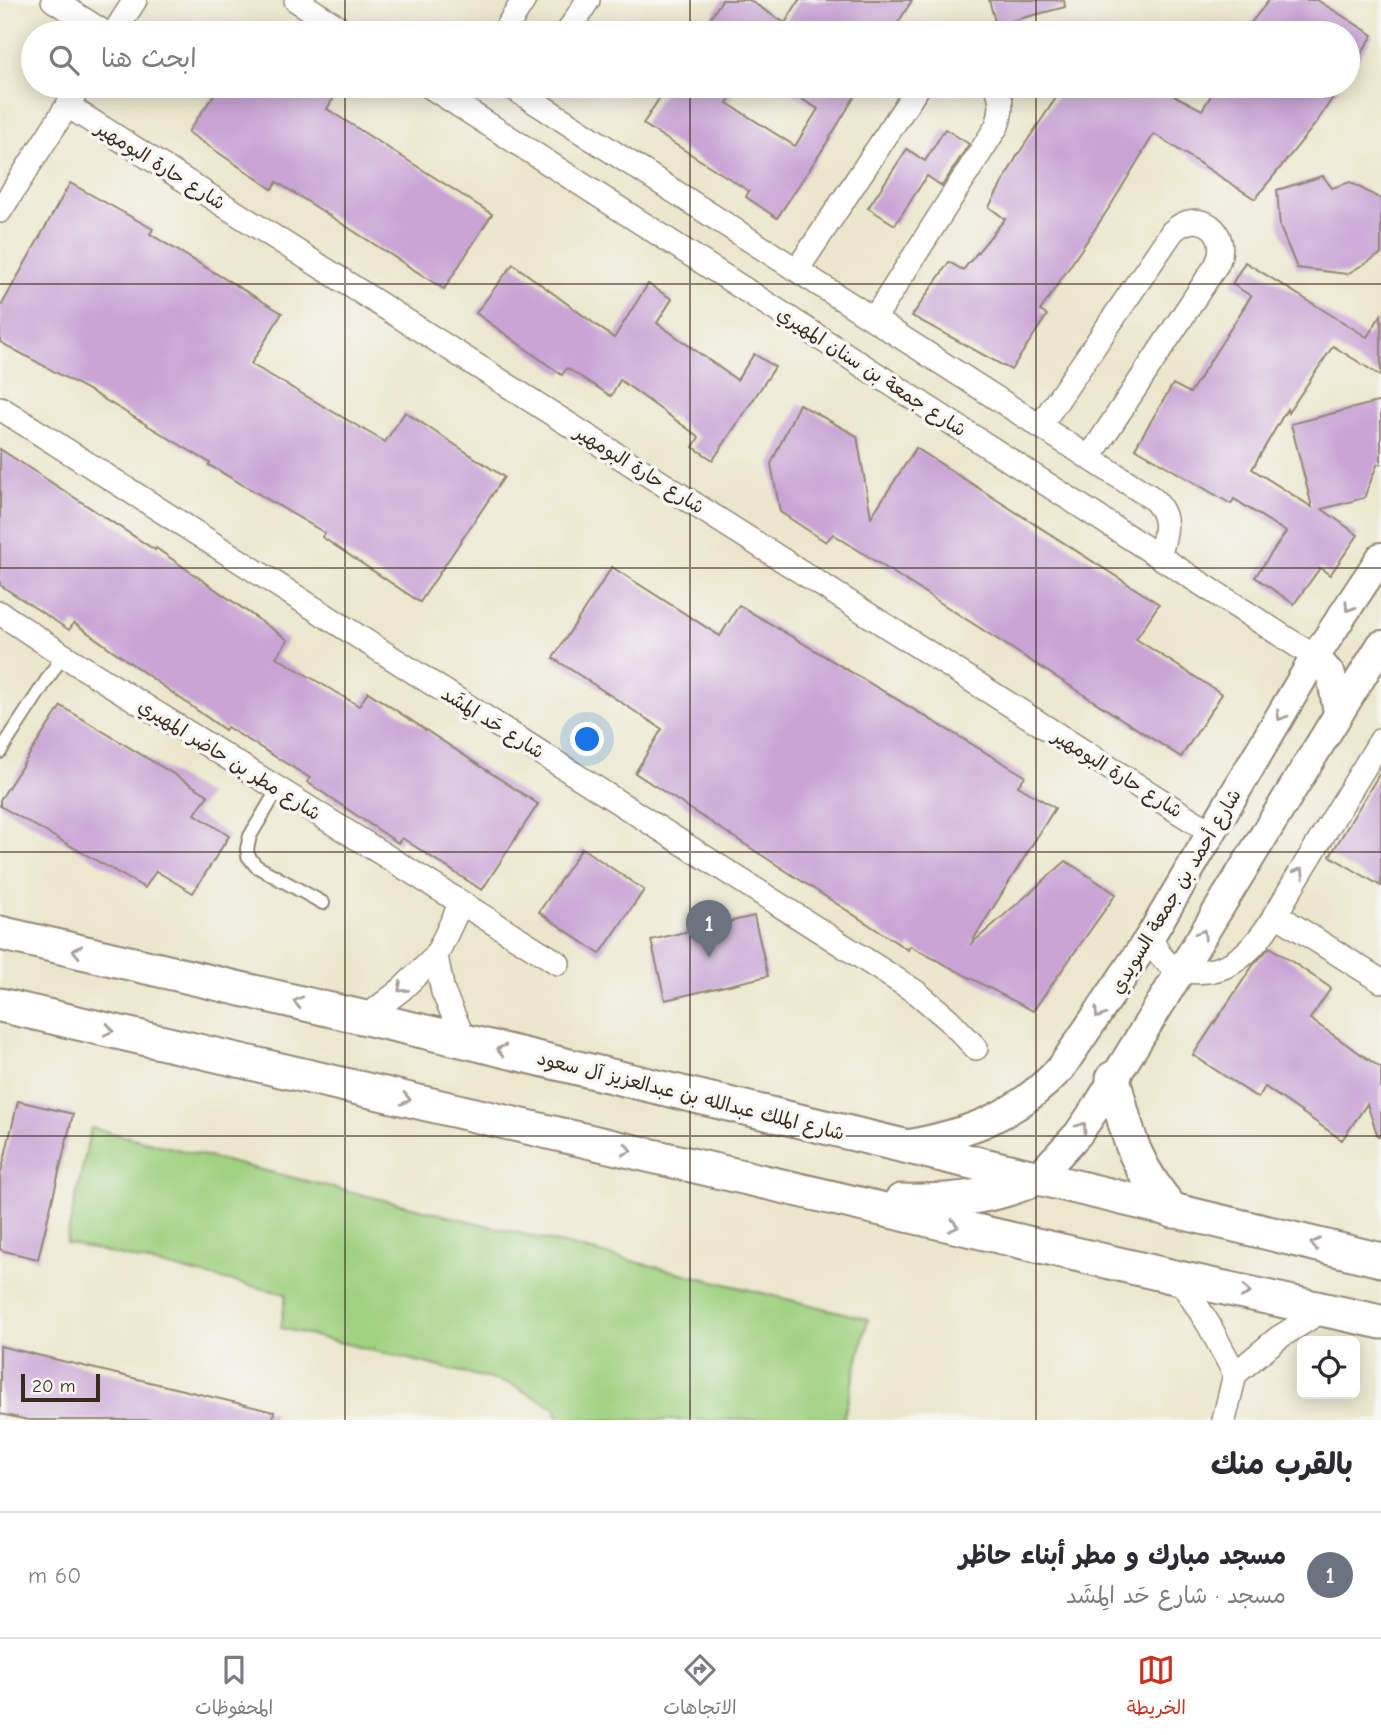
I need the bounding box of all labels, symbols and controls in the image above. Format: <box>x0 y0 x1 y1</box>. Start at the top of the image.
search box <box>21 21 1360 98</box>
icon: search <box>45 41 83 79</box>
text: ابحث هنا <box>101 44 197 74</box>
street label: شارع حارة البومهير <box>89 116 229 216</box>
street label: شارع جمعة بن سنان المهيري <box>771 303 970 444</box>
street label: شارع حارة البومهير <box>568 420 708 520</box>
one-way arrow <box>1344 600 1357 613</box>
street label: شارع حَد المِشَد <box>436 682 548 766</box>
street label: شارع مطر بن حاضر المهيري <box>133 695 325 827</box>
one-way arrow <box>1276 708 1289 721</box>
your location <box>570 722 604 756</box>
street label: شارع حارة البومهير <box>1046 724 1186 824</box>
street label: شارع أحمد بن جمعة السويدي <box>1106 785 1248 999</box>
one-way arrow <box>1292 867 1305 880</box>
pin: 1 <box>686 900 732 958</box>
one-way arrow <box>1193 929 1206 942</box>
one-way arrow <box>71 945 83 959</box>
one-way arrow <box>397 980 410 992</box>
one-way arrow <box>292 996 304 1010</box>
one-way arrow <box>1094 1007 1107 1020</box>
one-way arrow <box>103 1022 115 1036</box>
one-way arrow <box>495 1044 507 1058</box>
street label: شارع الملك عبدالله بن عبدالعزيز آل سعود <box>534 1047 847 1147</box>
one-way arrow <box>400 1090 412 1105</box>
one-way arrow <box>1074 1123 1086 1135</box>
one-way arrow <box>621 1142 633 1156</box>
one-way arrow <box>948 1218 960 1232</box>
one-way arrow <box>1309 1238 1321 1252</box>
one-way arrow <box>1240 1284 1252 1299</box>
map controls <box>1297 1336 1360 1399</box>
button: locate <box>1297 1336 1360 1399</box>
scale bar <box>21 1371 100 1403</box>
text: 20 m <box>32 1375 76 1397</box>
text: بالقرب منك <box>1211 1447 1353 1482</box>
text: مسجد مبارك و مطر أبناء حاظر <box>959 1541 1286 1571</box>
text: 60 m <box>28 1562 81 1589</box>
text: 1 <box>1325 1562 1335 1589</box>
text: مسجد · شارع حَد المِشَد <box>1066 1582 1286 1609</box>
tab: المحفوظات <box>195 1651 273 1724</box>
tab: الاتجاهات <box>663 1651 737 1724</box>
tab: الخريطة <box>1127 1651 1186 1724</box>

